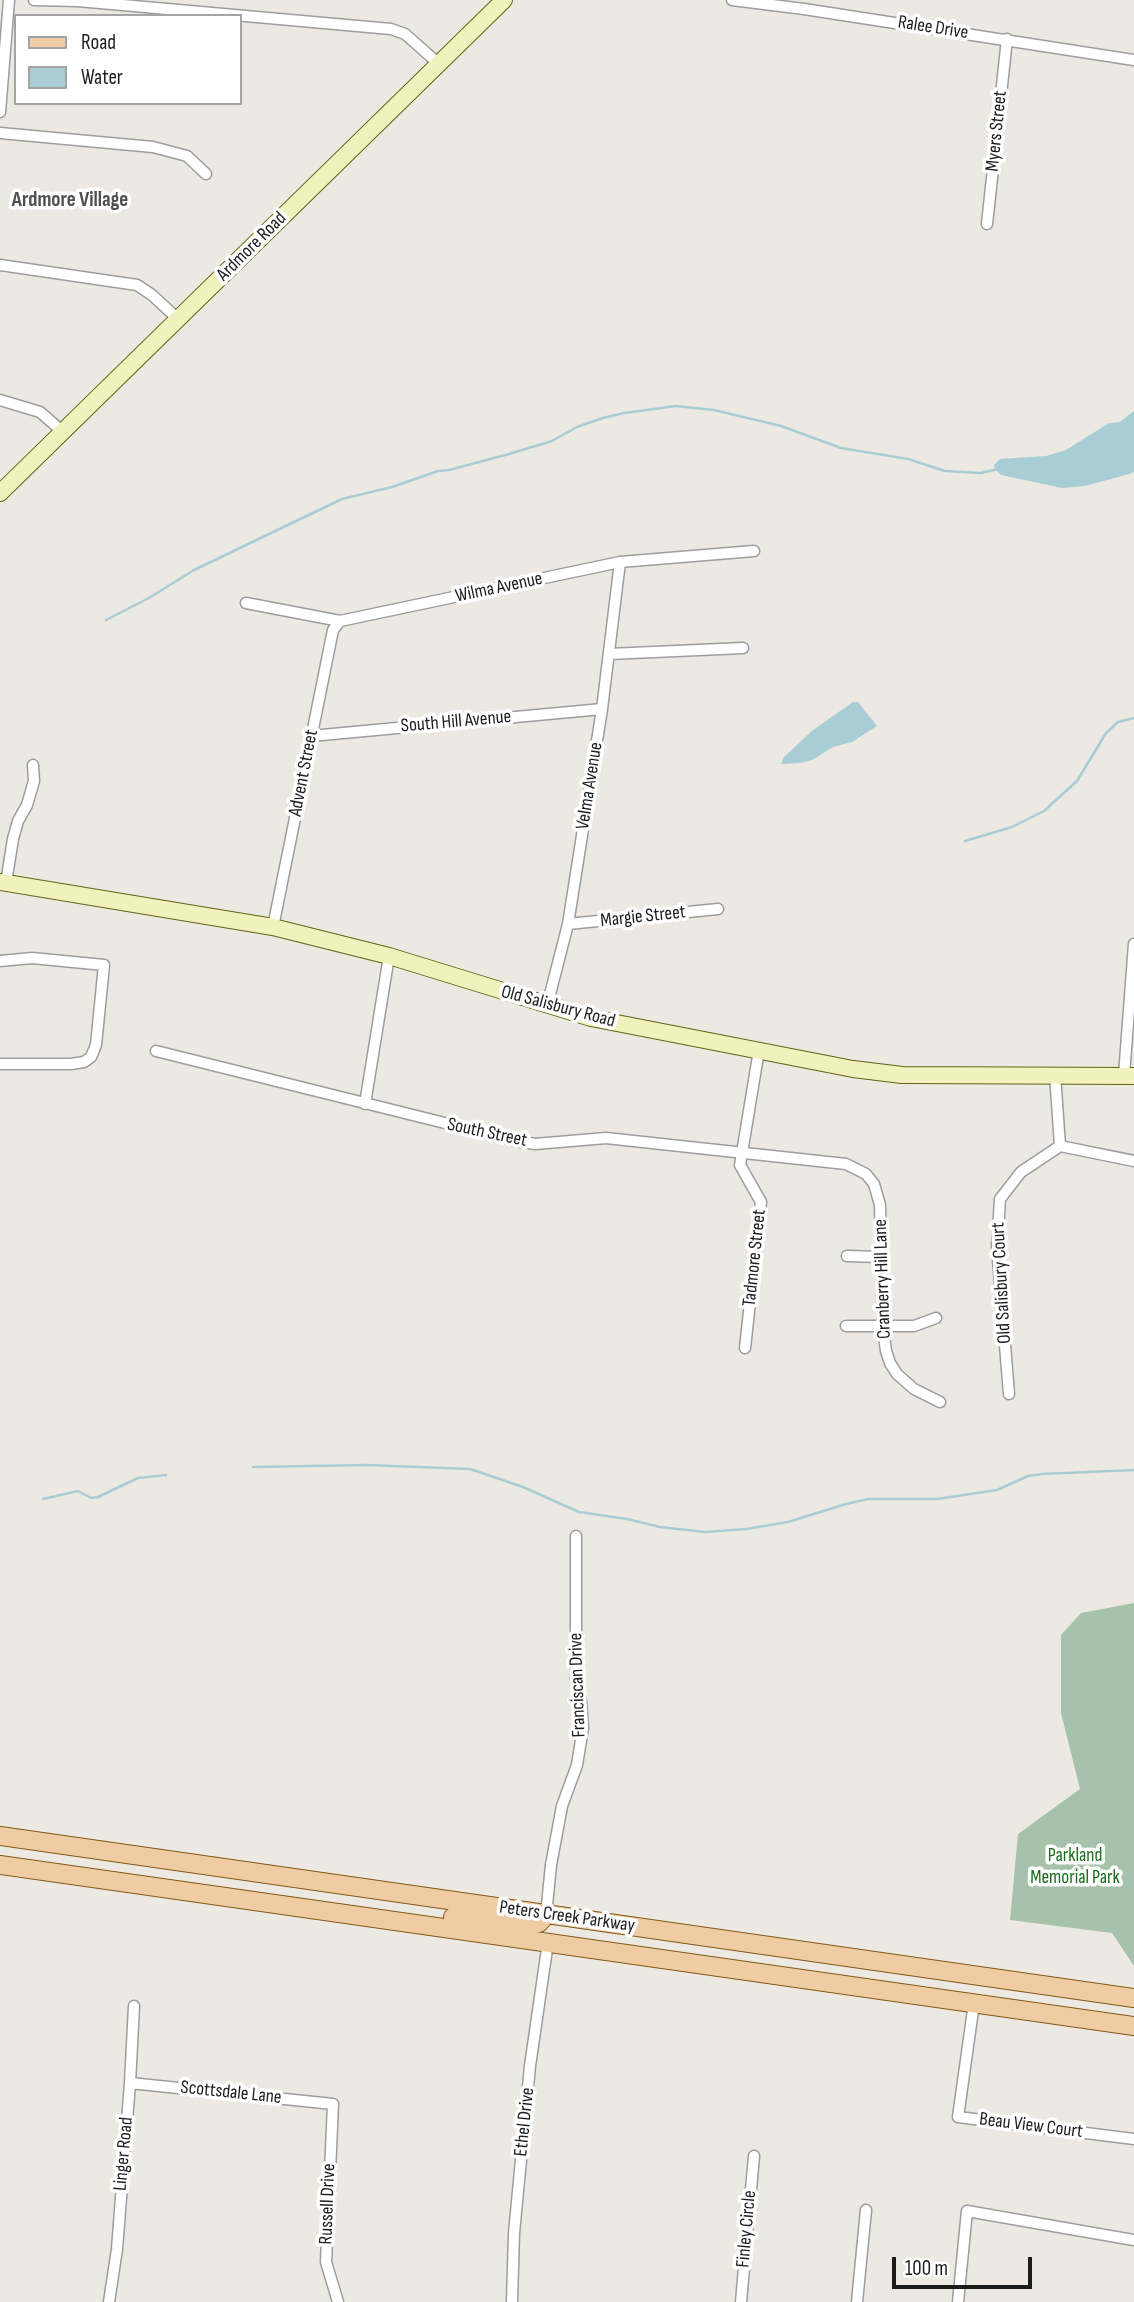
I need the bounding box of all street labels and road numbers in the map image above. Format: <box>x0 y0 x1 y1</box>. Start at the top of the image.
street label: Ralee Drive <box>896 11 970 45</box>
street label: Myers Street <box>981 89 1013 173</box>
street label: Ardmore Road <box>212 207 292 287</box>
street label: Wilma Avenue <box>453 568 545 608</box>
street label: South Hill Avenue <box>400 706 512 738</box>
street label: Advent Street <box>284 728 324 818</box>
street label: Velma Avenue <box>572 741 608 831</box>
street label: Margie Street <box>599 901 687 933</box>
street label: Old Salisbury Road <box>499 981 617 1033</box>
street label: South Street <box>445 1113 529 1153</box>
street label: Tadmore Street <box>739 1208 771 1308</box>
street label: Cranberry Hill Lane <box>870 1219 896 1339</box>
street label: Old Salisbury Court <box>987 1222 1017 1344</box>
street label: Franciscan Drive <box>565 1632 591 1738</box>
street label: Peters Creek Parkway <box>498 1896 636 1938</box>
street label: Scottsdale Lane <box>179 2076 283 2110</box>
street label: Ethel Drive <box>510 2086 540 2158</box>
street label: Beau View Court <box>978 2108 1084 2144</box>
street label: Linger Road <box>109 2116 139 2192</box>
street label: Russell Drive <box>315 2163 341 2245</box>
street label: Finley Circle <box>732 2190 762 2268</box>

